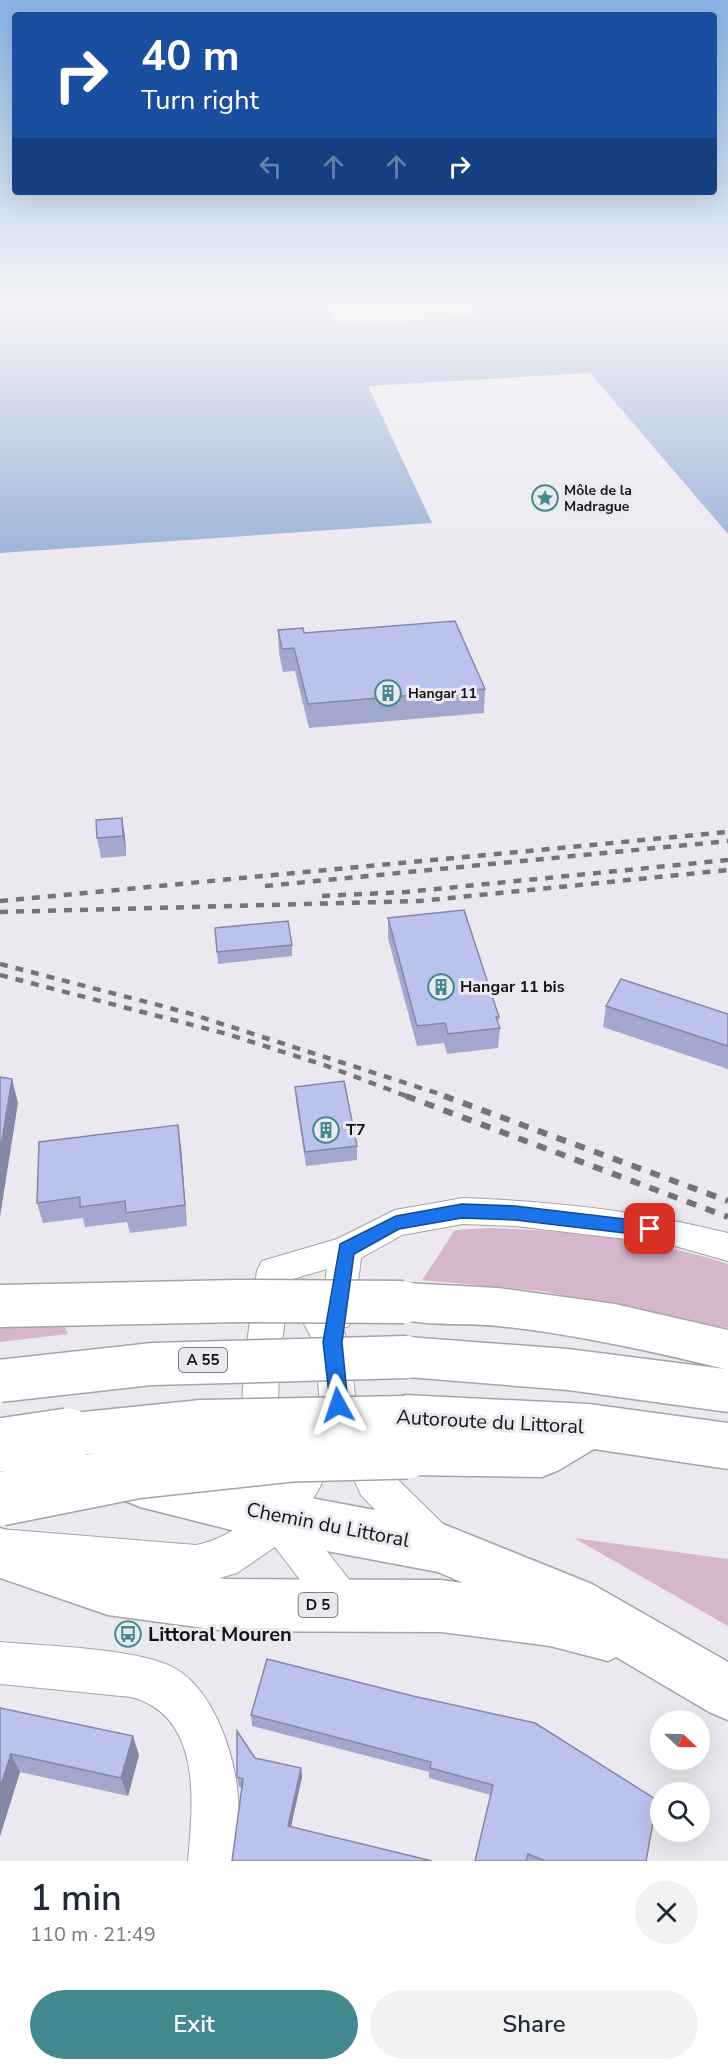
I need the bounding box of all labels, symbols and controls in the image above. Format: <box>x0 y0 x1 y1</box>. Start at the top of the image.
text: 40 m <box>141 28 240 85</box>
icon: right <box>42 36 120 114</box>
text: Turn right <box>141 82 259 119</box>
icon: left <box>254 150 287 183</box>
icon: ahead <box>317 150 350 183</box>
icon: ahead <box>380 150 413 183</box>
icon: right <box>443 150 476 183</box>
place label: Môle de la Madrague <box>564 481 632 516</box>
place icon: Môle de la Madrague <box>530 483 560 513</box>
building icon: Hangar 11 <box>373 678 403 708</box>
place label: Hangar 11 <box>408 684 477 703</box>
building icon: Hangar 11 bis <box>426 972 456 1002</box>
place label: Hangar 11 bis <box>460 976 565 998</box>
building icon: T7 <box>311 1115 341 1145</box>
place label: T7 <box>346 1119 366 1141</box>
pin <box>624 1203 675 1254</box>
icon: arrive <box>633 1212 666 1245</box>
road number: A 55 <box>179 1348 227 1372</box>
position arrow <box>306 1373 370 1437</box>
street label: Autoroute du Littoral <box>396 1404 585 1440</box>
street label: Chemin du Littoral <box>244 1496 412 1554</box>
road number: D 5 <box>298 1593 338 1617</box>
bus stop icon: Littoral Mouren <box>113 1619 143 1649</box>
place label: Littoral Mouren <box>148 1621 292 1648</box>
north arrow <box>650 1710 710 1770</box>
map controls <box>650 1710 710 1842</box>
button: search <box>650 1782 710 1842</box>
text: 1 min <box>30 1874 122 1923</box>
button: close <box>635 1881 698 1944</box>
text: 110 m · 21:49 <box>30 1921 156 1948</box>
button: Exit <box>30 1990 358 2059</box>
button: Share <box>370 1990 698 2059</box>

